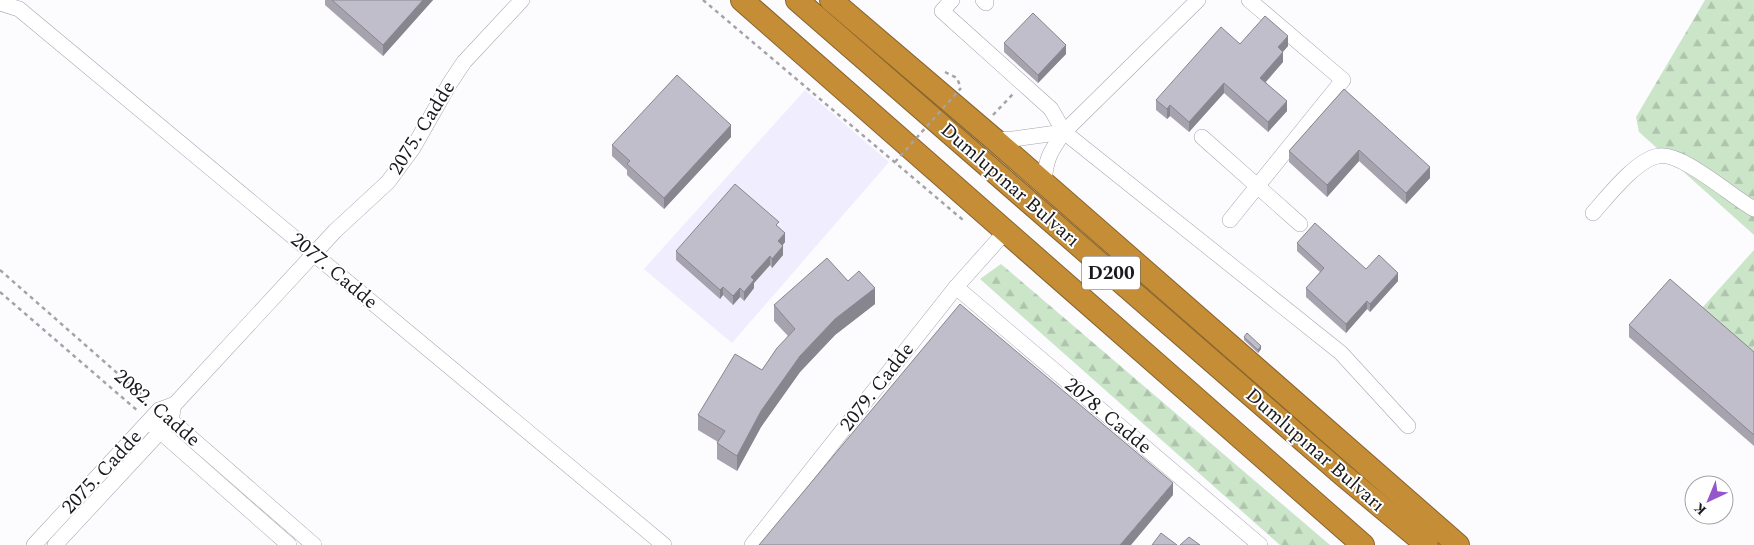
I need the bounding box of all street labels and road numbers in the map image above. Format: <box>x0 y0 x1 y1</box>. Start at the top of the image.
street label: 2075. Cadde <box>381 75 463 181</box>
street label: Dumlupınar Bulvarı <box>933 116 1087 254</box>
street label: 2077. Cadde <box>284 225 384 317</box>
road number: D200 <box>1082 256 1140 290</box>
street label: 2079. Cadde <box>832 336 922 438</box>
street label: 2082. Cadde <box>107 362 207 454</box>
street label: 2078. Cadde <box>1058 370 1158 462</box>
street label: Dumlupınar Bulvarı <box>1238 381 1392 519</box>
street label: 2075. Cadde <box>55 423 149 521</box>

